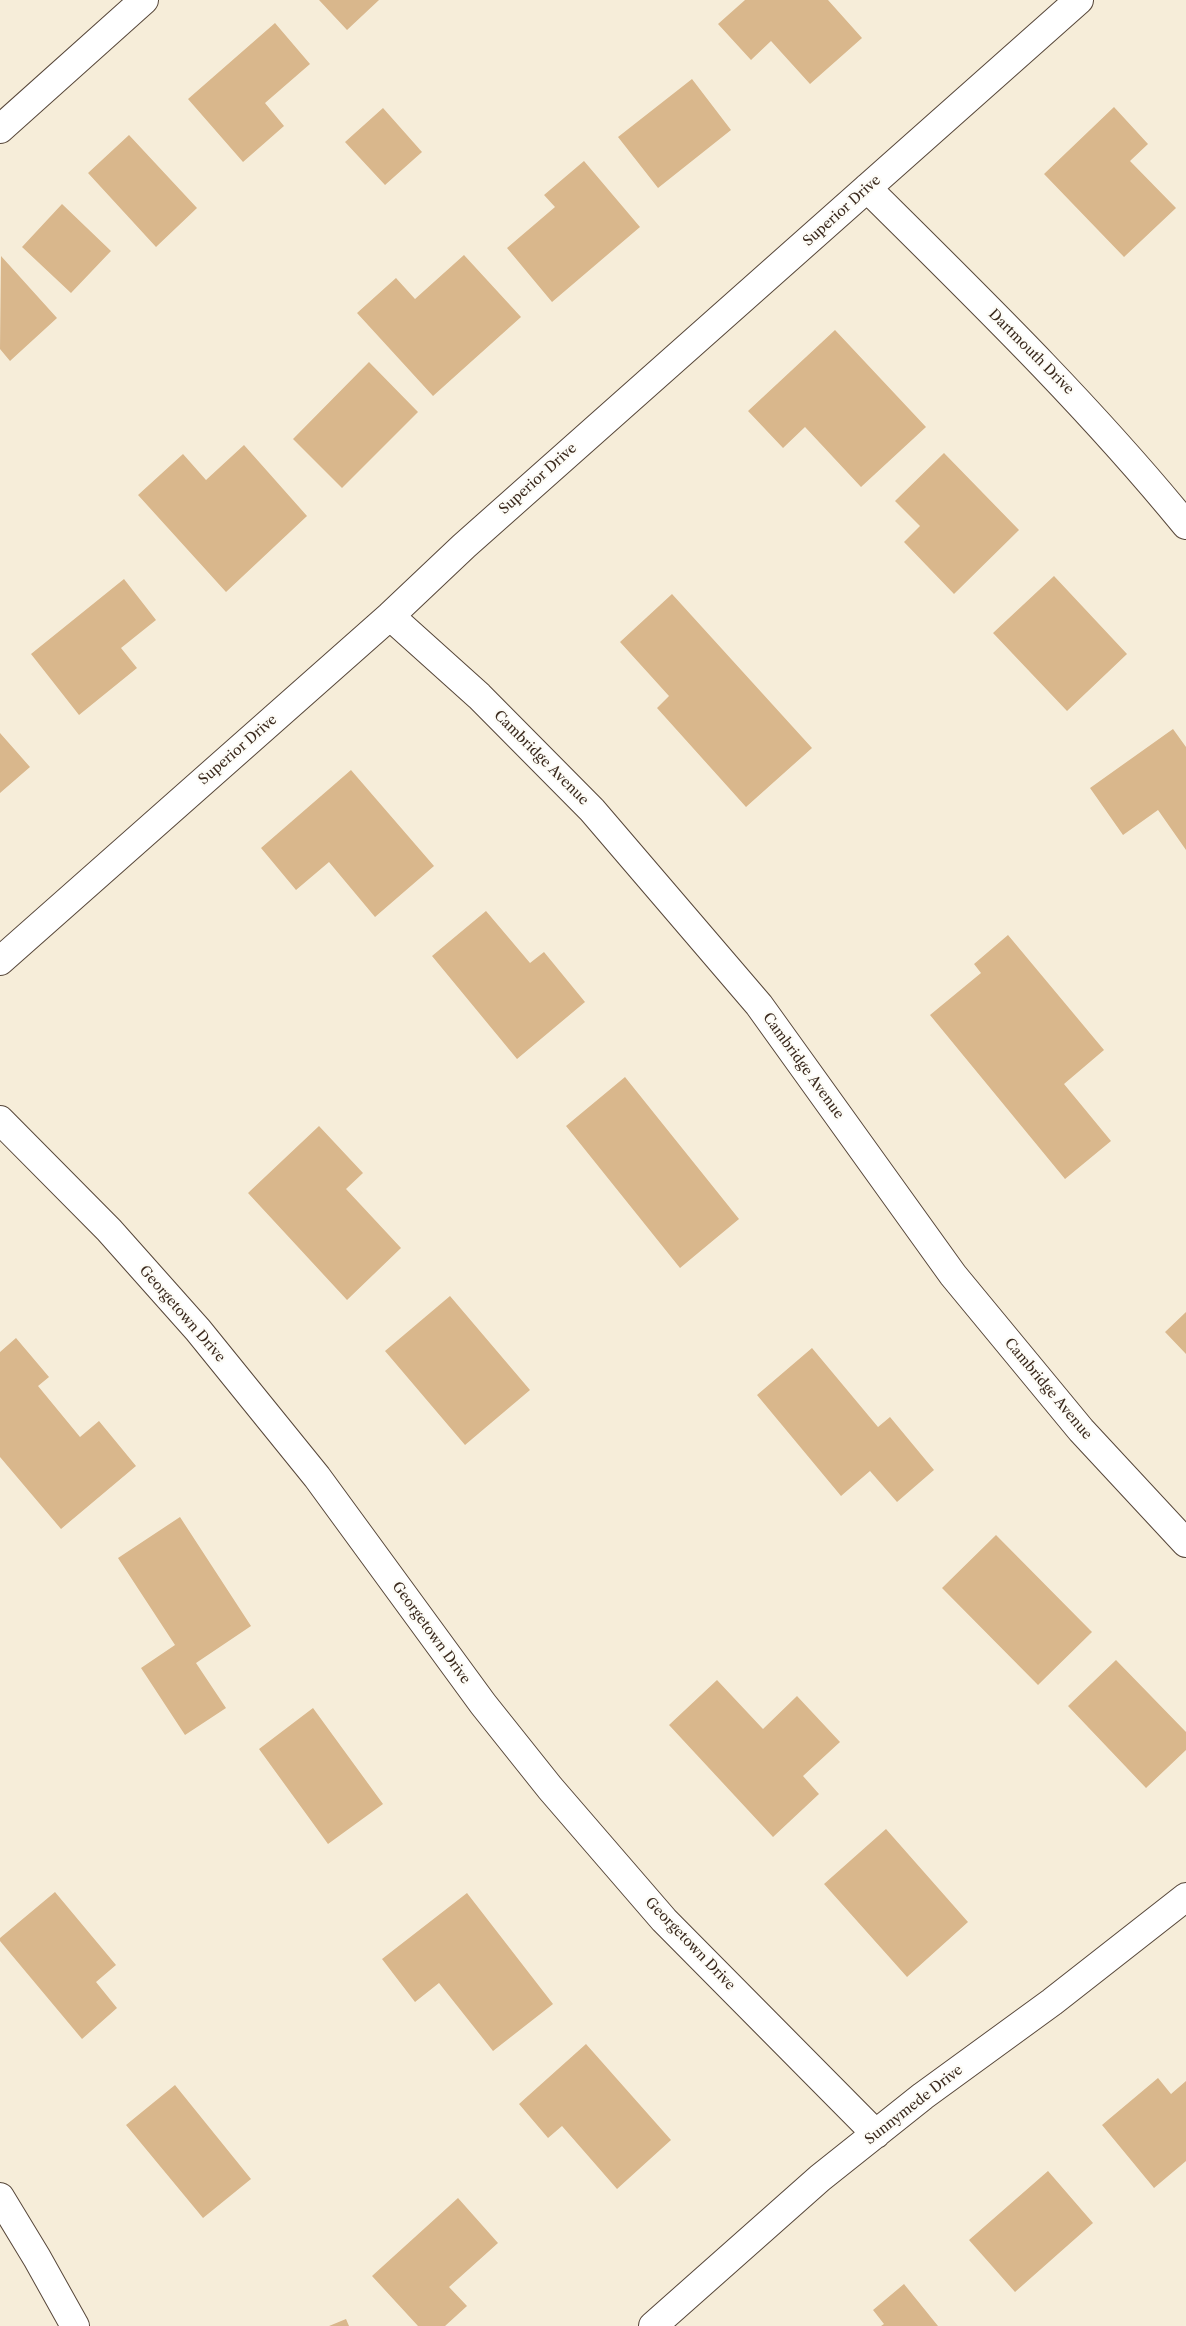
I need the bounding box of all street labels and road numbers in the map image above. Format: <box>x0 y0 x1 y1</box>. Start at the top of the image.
street label: Superior Drive <box>800 172 884 250</box>
street label: Dartmouth Drive <box>985 306 1077 398</box>
street label: Superior Drive <box>496 440 580 518</box>
street label: Cambridge Avenue <box>490 707 592 809</box>
street label: Superior Drive <box>195 711 281 789</box>
street label: Cambridge Avenue <box>759 1010 847 1122</box>
street label: Georgetown Drive <box>136 1262 228 1366</box>
street label: Cambridge Avenue <box>1001 1335 1095 1443</box>
street label: Georgetown Drive <box>388 1579 474 1687</box>
street label: Georgetown Drive <box>641 1894 739 1994</box>
street label: Sunnymede Drive <box>862 2062 966 2148</box>

